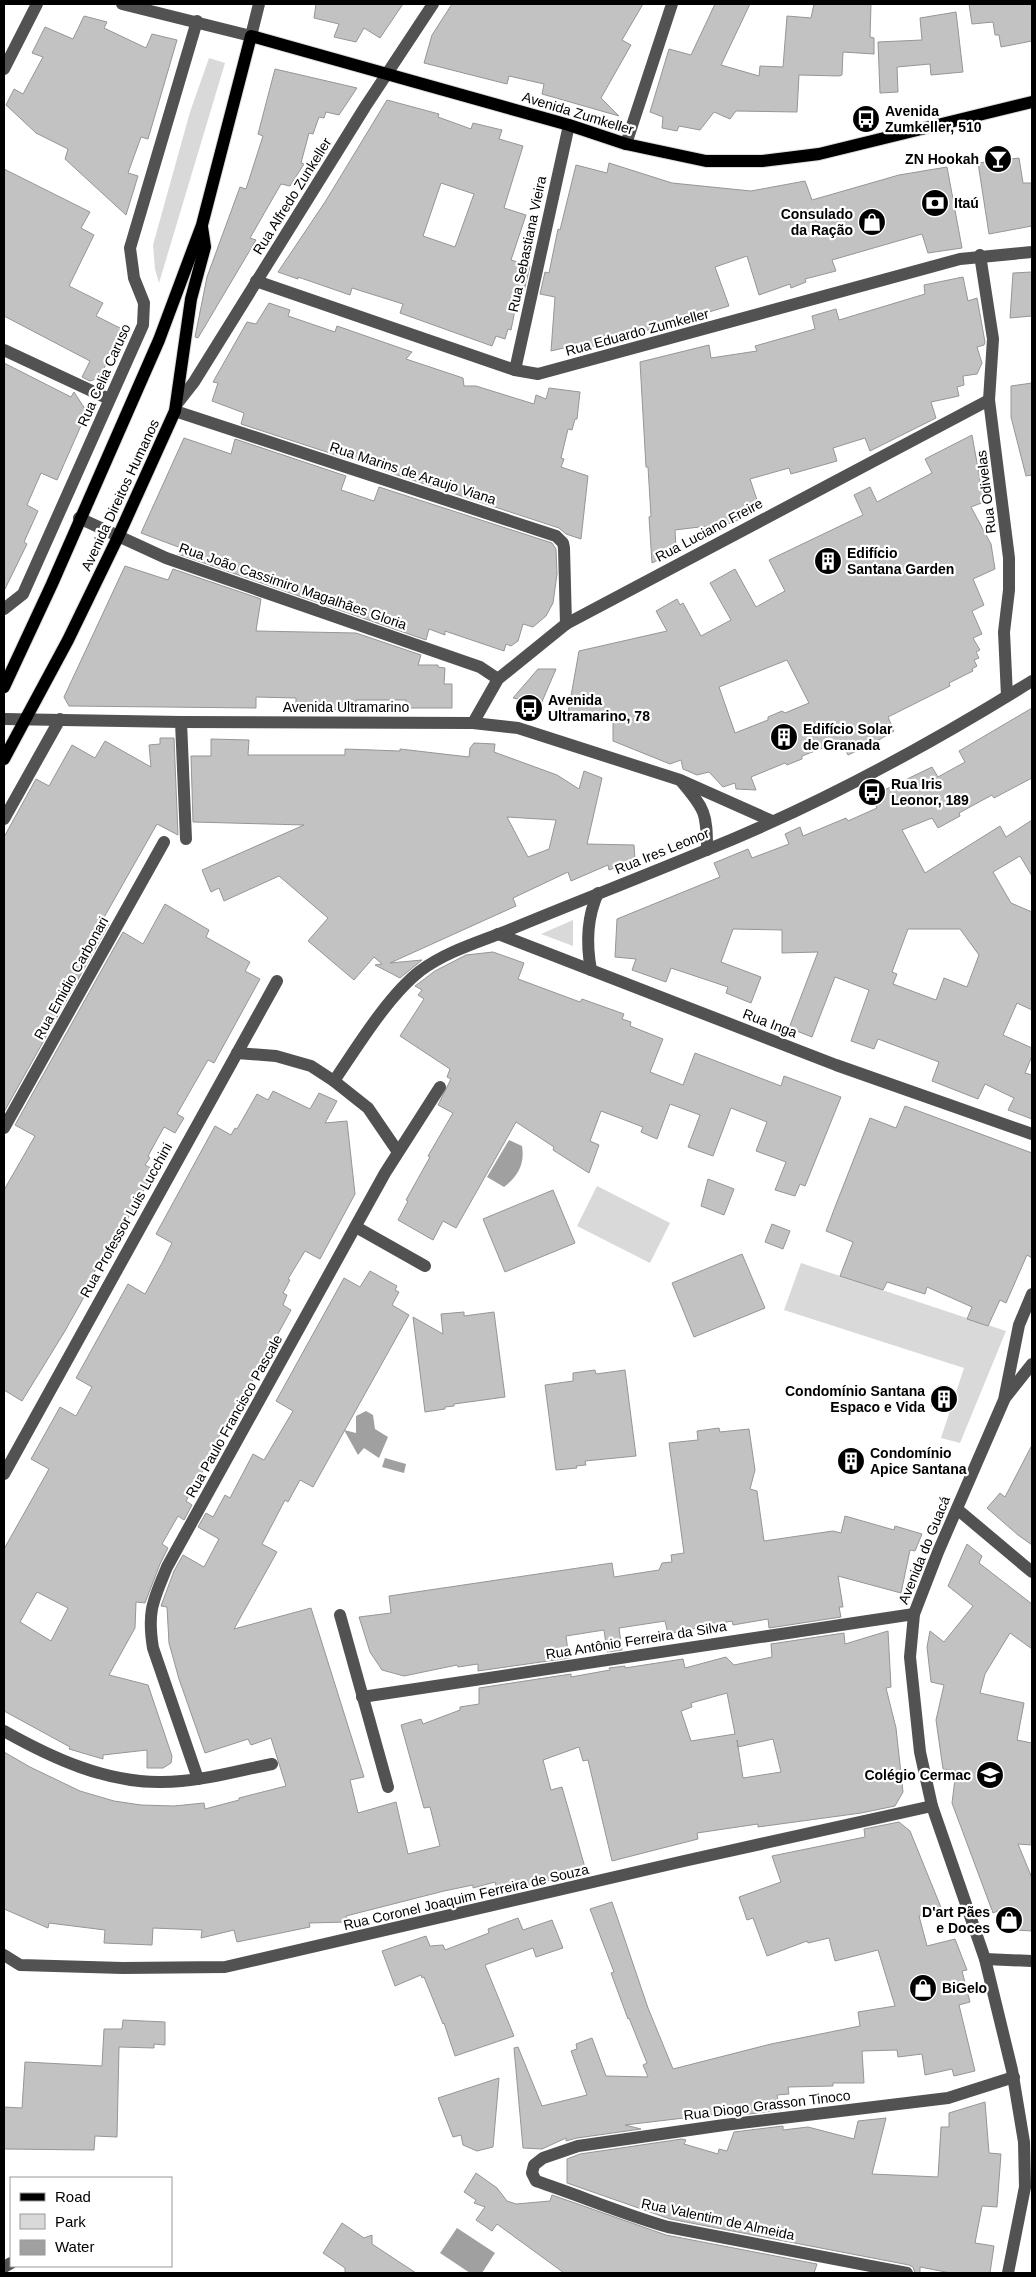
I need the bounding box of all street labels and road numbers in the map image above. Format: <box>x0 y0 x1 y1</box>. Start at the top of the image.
street label: Avenida Zumkeller <box>520 88 636 138</box>
street label: Rua Alfredo Zunkeller <box>250 134 335 257</box>
street label: Rua Sebastiana Vieira <box>505 174 549 314</box>
street label: Rua Eduardo Zumkeller <box>564 305 711 359</box>
street label: Rua Celia Caruso <box>74 321 134 429</box>
street label: Avenida Direitos Humanos <box>78 417 162 573</box>
street label: Rua Marins de Araujo Viana <box>328 438 498 508</box>
street label: Rua Odivelas <box>973 449 999 535</box>
street label: Rua Luciano Freire <box>653 495 766 565</box>
street label: Rua João Cassimiro Magalhães Gloria <box>177 539 409 633</box>
street label: Avenida Ultramarino <box>283 699 409 715</box>
street label: Rua Ires Leonor <box>612 825 712 877</box>
street label: Rua Emidio Carbonari <box>31 914 111 1042</box>
street label: Rua Inga <box>741 1005 800 1041</box>
street label: Rua Professor Luis Lucchini <box>77 1140 175 1300</box>
street label: Rua Paulo Francisco Pascale <box>182 1332 286 1500</box>
street label: Avenida do Guacá <box>895 1494 953 1606</box>
street label: Rua Antônio Ferreira da Silva <box>544 1618 728 1662</box>
street label: Rua Coronel Joaquim Ferreira de Souza <box>342 1861 590 1933</box>
street label: Rua Diogo Grasson Tinoco <box>683 2087 852 2123</box>
street label: Rua Valentim de Almeida <box>640 2195 796 2243</box>

